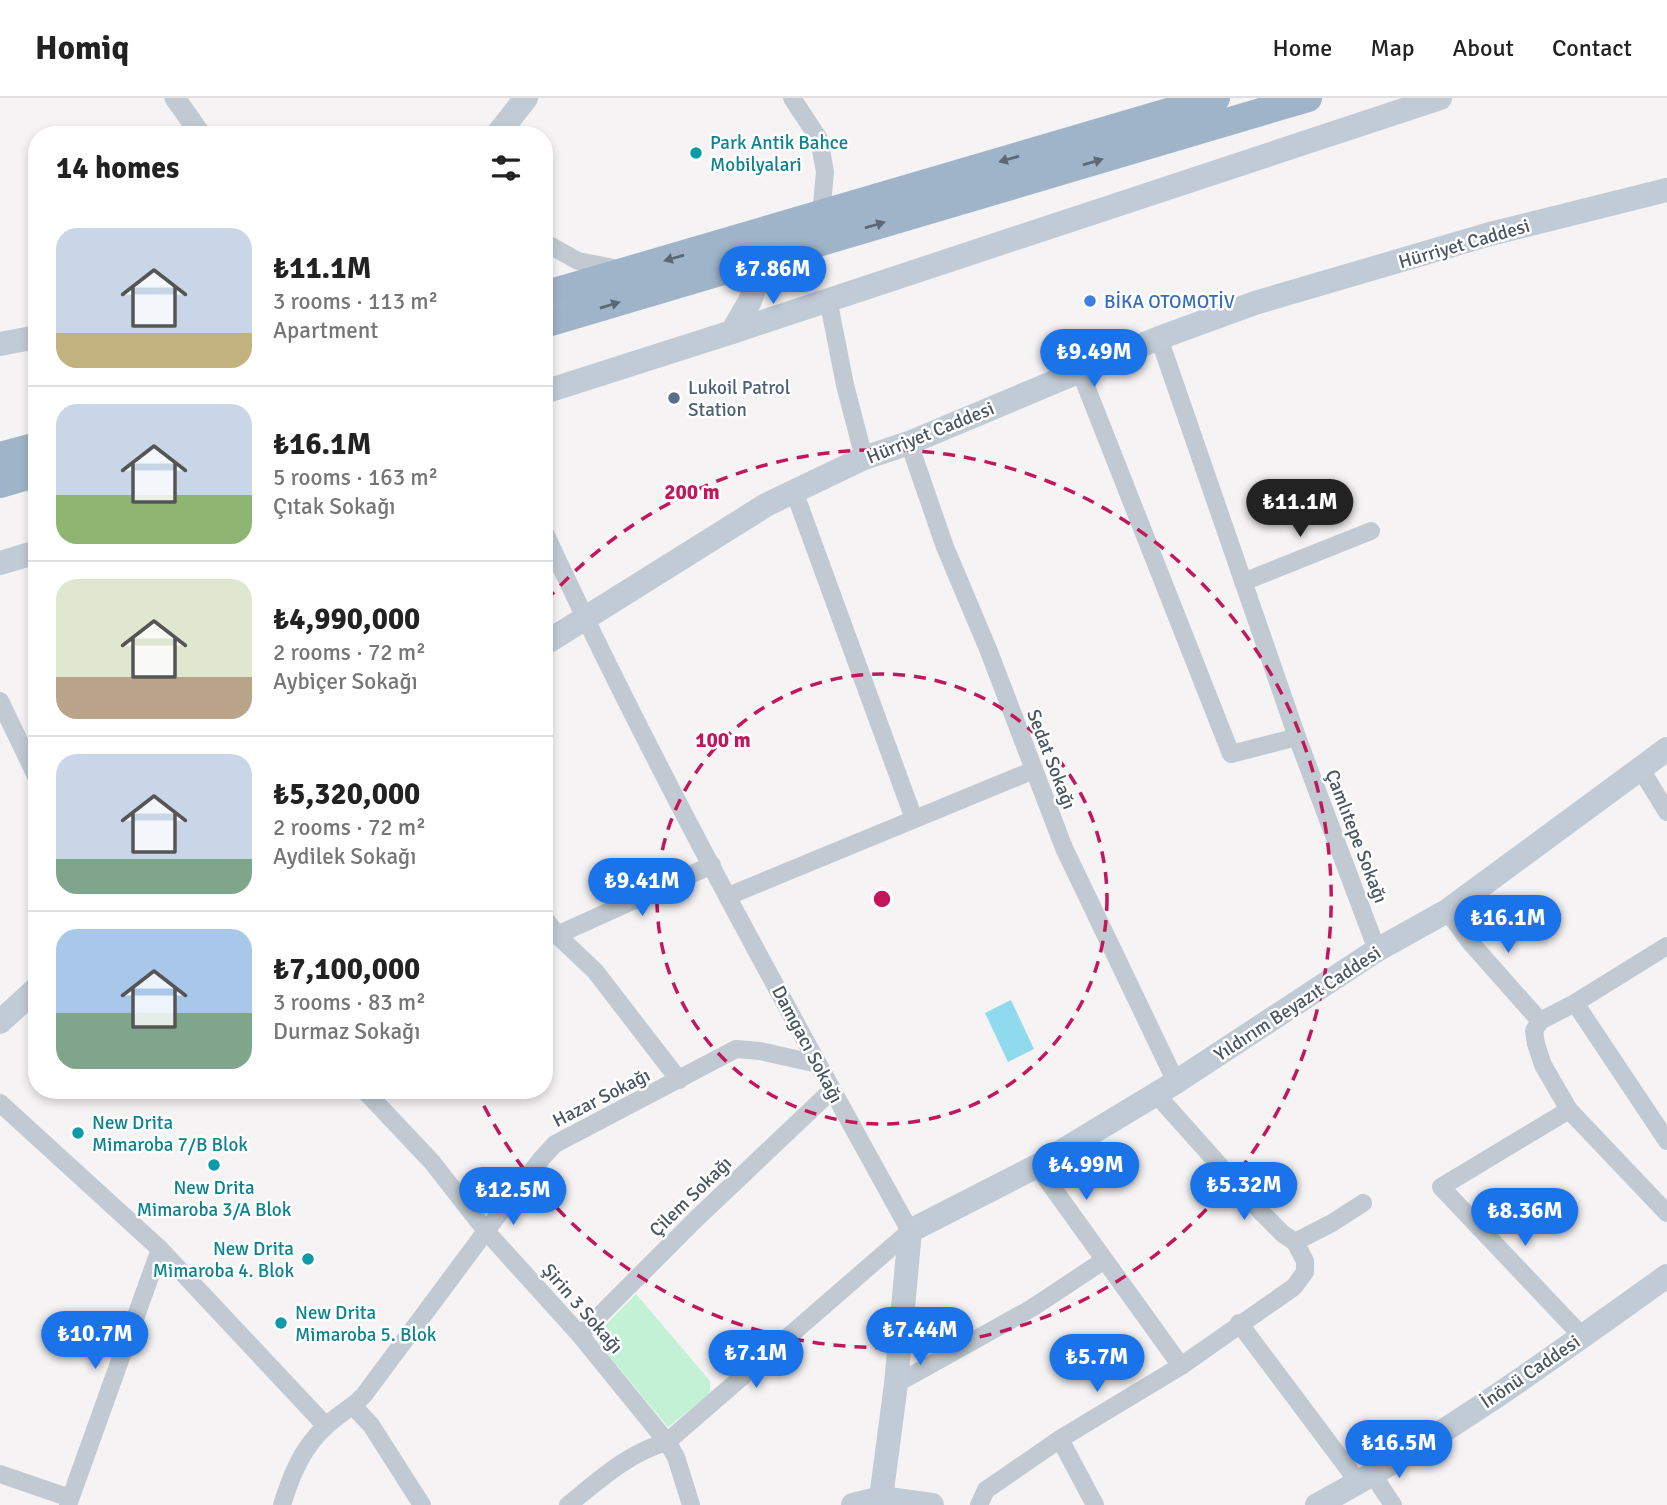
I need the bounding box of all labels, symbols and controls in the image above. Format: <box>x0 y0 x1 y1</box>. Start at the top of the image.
text: Homiq <box>35 28 129 69</box>
text: Home <box>1272 33 1332 63</box>
text: Map <box>1370 33 1415 63</box>
text: About <box>1453 33 1514 63</box>
text: Contact <box>1552 33 1632 63</box>
place label: Park Antik Bahce Mobilyalari <box>710 131 848 177</box>
marker: Park Antik Bahce Mobilyalari <box>688 145 704 161</box>
icon: filters <box>487 149 525 187</box>
text: 14 homes <box>56 150 179 187</box>
one-way arrow <box>999 154 1020 164</box>
one-way arrow <box>1083 156 1104 166</box>
street label: Hürriyet Caddesi <box>1396 214 1533 274</box>
one-way arrow <box>864 220 885 230</box>
pin: ₺7.86M <box>716 246 830 306</box>
text: ₺11.1M <box>273 250 371 287</box>
one-way arrow <box>663 253 684 263</box>
text: ₺7.86M <box>735 254 811 283</box>
icon: home <box>112 256 196 340</box>
text: 3 rooms · 113 m² <box>273 287 438 316</box>
place label: BİKA OTOMOTİV <box>1104 290 1235 314</box>
marker: BİKA OTOMOTİV <box>1082 293 1098 309</box>
one-way arrow <box>599 299 620 309</box>
text: Apartment <box>273 316 378 345</box>
pin: ₺9.49M <box>1037 330 1151 389</box>
text: ₺9.49M <box>1056 337 1132 366</box>
place label: Lukoil Patrol Station <box>688 376 790 422</box>
marker: Lukoil Patrol Station <box>666 390 682 406</box>
street label: Hürriyet Caddesi <box>863 396 998 469</box>
text: ₺16.1M <box>273 426 371 463</box>
icon: home <box>112 432 196 516</box>
text: 5 rooms · 163 m² <box>273 463 438 492</box>
text: 200 m <box>664 479 720 505</box>
pin: ₺11.1M <box>1243 480 1357 539</box>
text: ₺11.1M <box>1262 487 1338 516</box>
text: Çıtak Sokağı <box>273 492 396 521</box>
text: ₺4,990,000 <box>273 601 420 638</box>
icon: home <box>112 607 196 691</box>
text: 2 rooms · 72 m² <box>273 638 426 667</box>
text: Aybiçer Sokağı <box>273 667 418 696</box>
street label: Sedat Sokağı <box>1021 706 1081 813</box>
text: 100 m <box>695 727 751 753</box>
street label: Çamlıtepe Sokağı <box>1320 766 1393 907</box>
text: ₺5,320,000 <box>273 776 420 813</box>
icon: home <box>112 782 196 866</box>
text: 2 rooms · 72 m² <box>273 813 426 842</box>
text: Aydilek Sokağı <box>273 842 417 871</box>
pin: ₺9.41M <box>585 858 699 918</box>
text: ₺9.41M <box>604 866 680 895</box>
centre of rings <box>870 887 894 911</box>
pin: ₺16.1M <box>1451 896 1565 955</box>
text: ₺16.1M <box>1470 903 1546 932</box>
street label: Yıldırım Beyazıt Caddesi <box>1210 941 1385 1067</box>
text: ₺7,100,000 <box>273 951 420 988</box>
icon: home <box>112 957 196 1041</box>
street label: Damgacı Sokağı <box>766 982 848 1107</box>
text: 3 rooms · 83 m² <box>273 988 426 1017</box>
text: Durmaz Sokağı <box>273 1017 421 1046</box>
street label: Hazar Sokağı <box>549 1063 654 1133</box>
place label: New Drita Mimaroba 7/B Blok <box>92 1111 248 1157</box>
marker: New Drita Mimaroba 7/B Blok <box>70 1125 86 1141</box>
pin: ₺4.99M <box>1029 1142 1143 1202</box>
text: ₺4.99M <box>1048 1150 1124 1179</box>
street label: Çilem Sokağı <box>644 1151 737 1242</box>
marker: New Drita Mimaroba 3/A Blok <box>206 1157 222 1173</box>
pin: ₺5.32M <box>1187 1162 1301 1222</box>
pin: ₺12.5M <box>456 1168 570 1227</box>
text: ₺5.32M <box>1206 1170 1282 1199</box>
text: ₺12.5M <box>475 1175 551 1204</box>
place label: New Drita Mimaroba 3/A Blok <box>137 1176 292 1222</box>
pin: ₺8.36M <box>1468 1188 1582 1248</box>
text: ₺8.36M <box>1487 1196 1563 1225</box>
place label: New Drita Mimaroba 4. Blok <box>153 1237 294 1283</box>
marker: New Drita Mimaroba 4. Blok <box>300 1251 316 1267</box>
street label: Şirin 3 Sokağı <box>536 1259 628 1359</box>
place label: New Drita Mimaroba 5. Blok <box>295 1301 437 1347</box>
pin: ₺7.44M <box>863 1308 977 1367</box>
pin: ₺10.7M <box>38 1312 152 1371</box>
marker: New Drita Mimaroba 5. Blok <box>273 1315 289 1331</box>
text: ₺7.44M <box>882 1315 958 1344</box>
text: ₺10.7M <box>57 1319 133 1348</box>
pin: ₺7.1M <box>707 1330 805 1390</box>
street label: İnönü Caddesi <box>1476 1330 1585 1414</box>
pin: ₺5.7M <box>1048 1334 1146 1394</box>
text: ₺7.1M <box>724 1338 788 1367</box>
text: ₺5.7M <box>1065 1342 1129 1371</box>
pin: ₺16.5M <box>1342 1420 1456 1480</box>
text: ₺16.5M <box>1361 1428 1437 1457</box>

